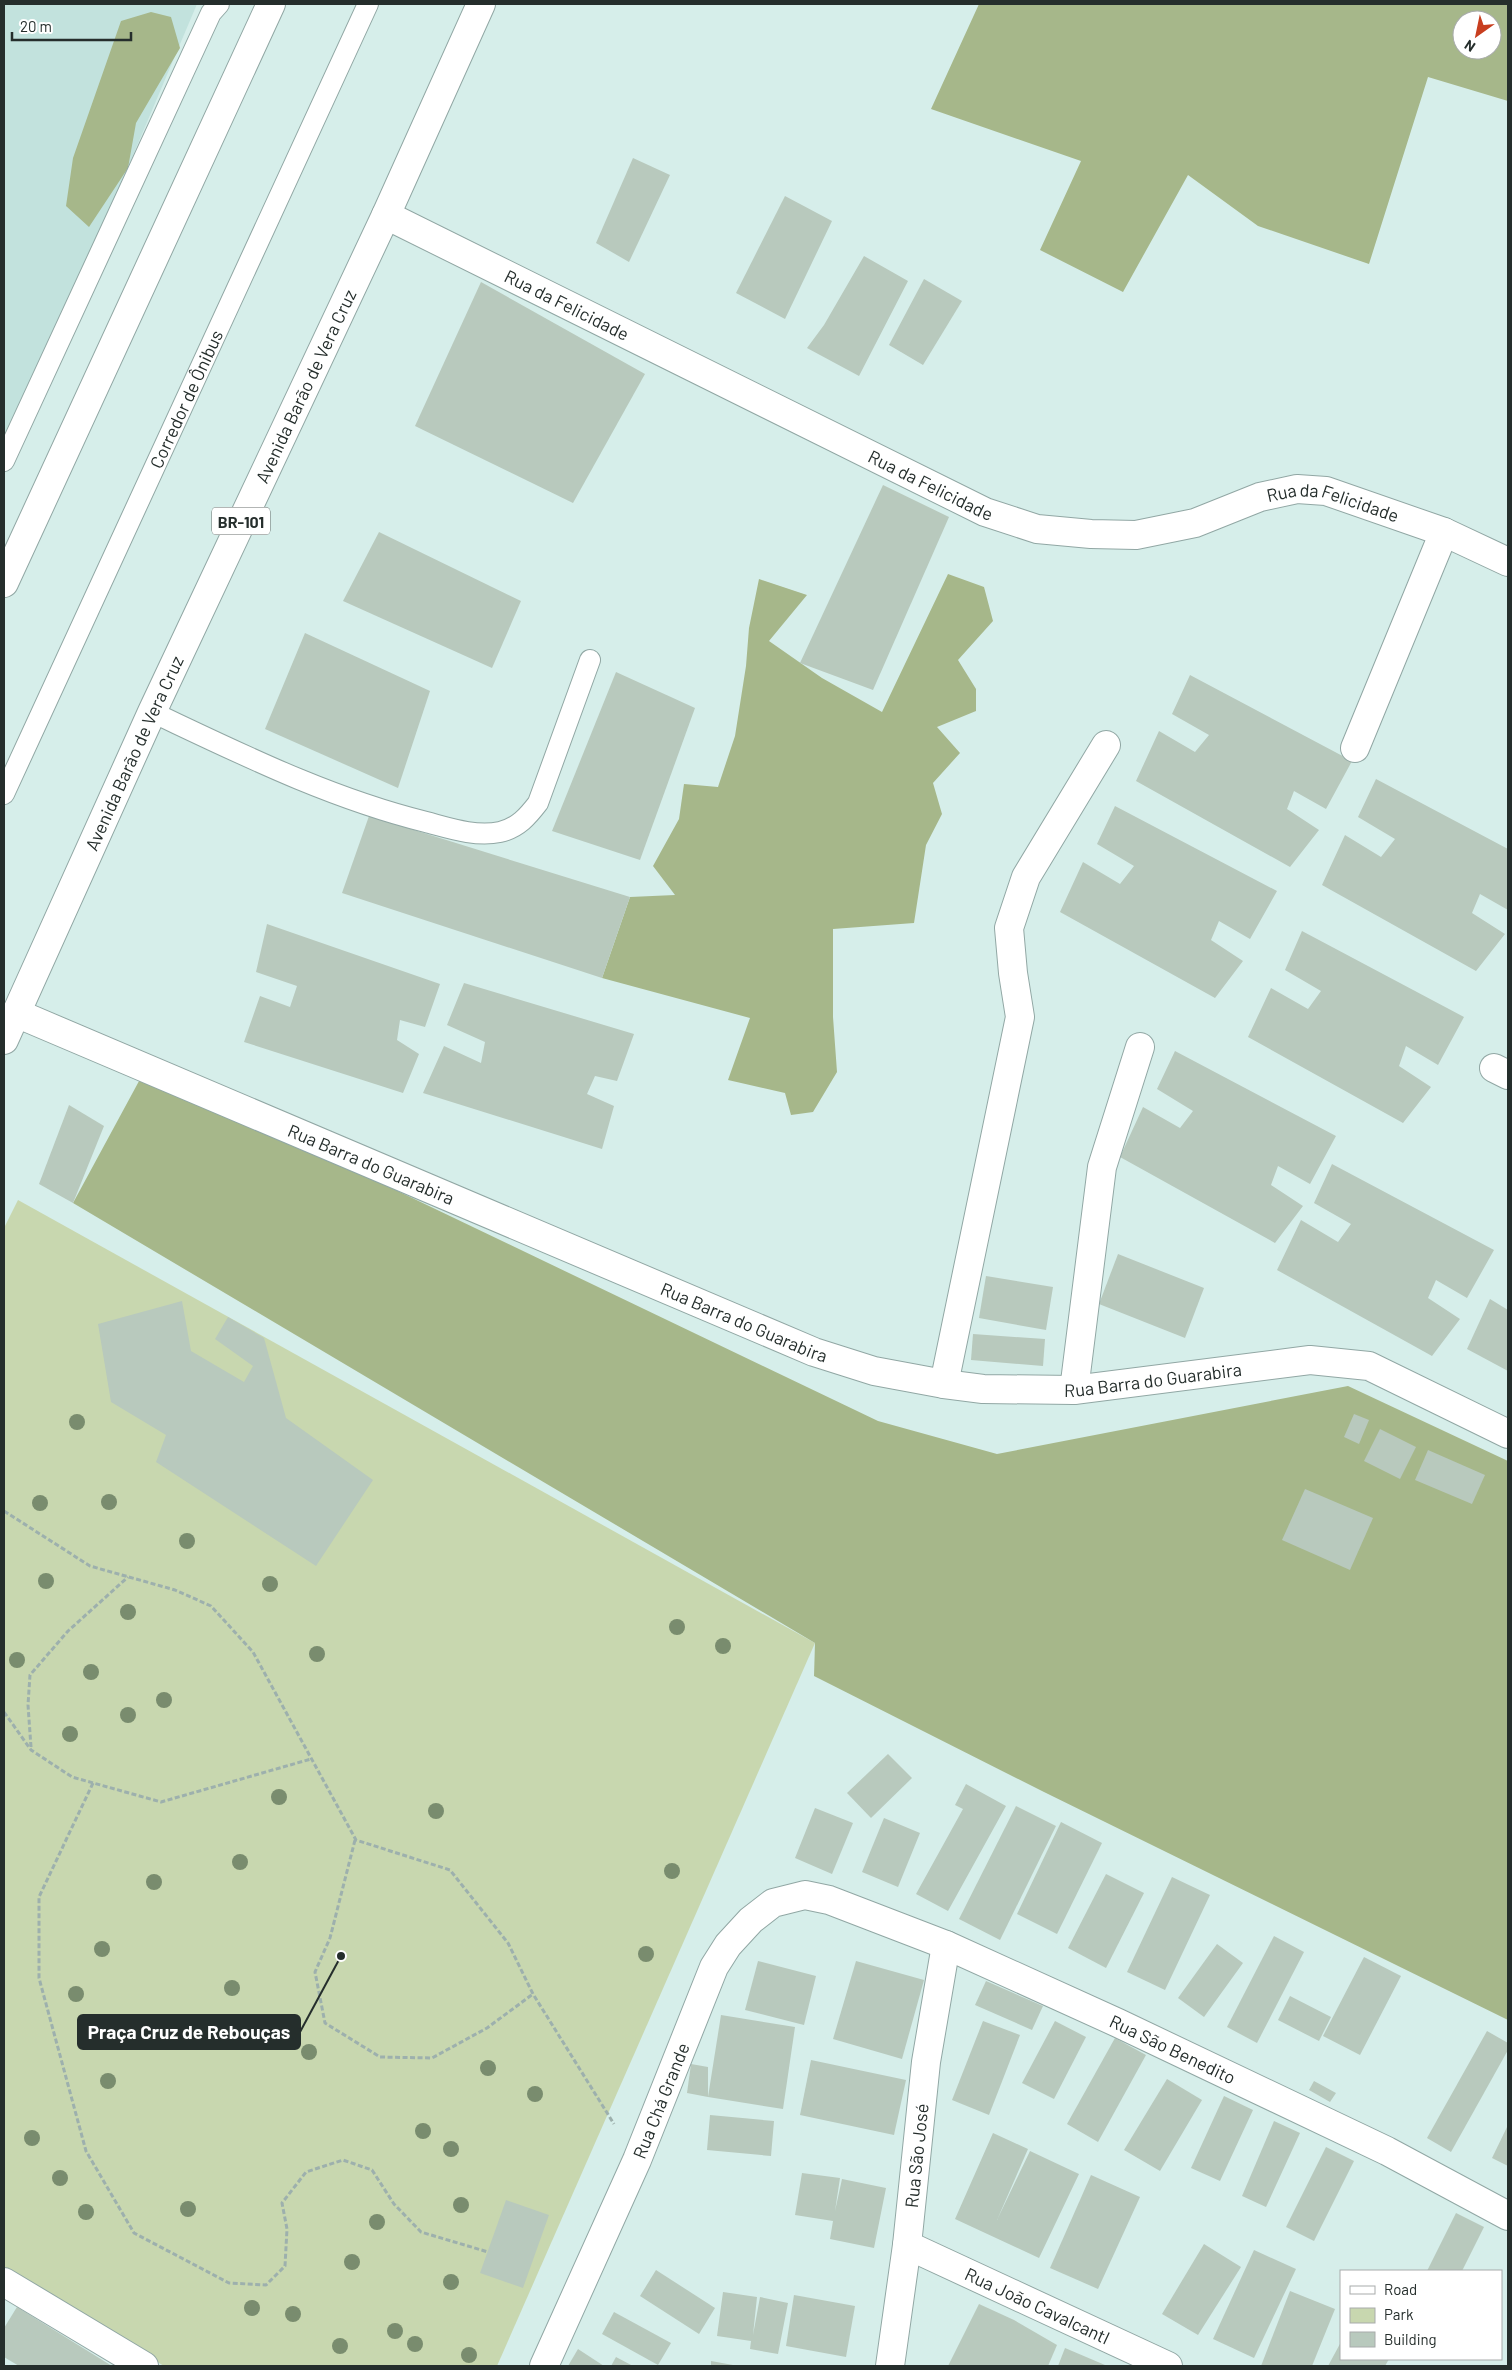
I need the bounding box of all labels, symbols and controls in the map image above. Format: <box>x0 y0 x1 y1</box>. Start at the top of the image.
scale bar <box>12 10 131 42</box>
north arrow <box>1452 10 1502 60</box>
text: 20 m <box>20 17 52 35</box>
text: N <box>1461 37 1478 56</box>
street label: Rua da Felicidade <box>501 265 633 345</box>
street label: Avenida Barão de Vera Cruz <box>250 286 360 487</box>
street label: Corredor de Ônibus <box>145 326 227 472</box>
street label: Rua da Felicidade <box>865 445 996 525</box>
street label: Rua da Felicidade <box>1265 478 1402 527</box>
road number: BR-101 <box>212 508 270 534</box>
street label: Avenida Barão de Vera Cruz <box>80 652 188 854</box>
street label: Rua Barra do Guarabira <box>285 1119 458 1209</box>
street label: Rua Barra do Guarabira <box>657 1277 830 1367</box>
street label: Rua Barra do Guarabira <box>1064 1358 1243 1401</box>
street label: Rua São Benedito <box>1106 2010 1239 2088</box>
callout: Praça Cruz de Rebouças <box>78 2015 300 2049</box>
text: Praça Cruz de Rebouças <box>88 2020 290 2043</box>
street label: Rua Chá Grande <box>628 2040 694 2162</box>
street label: Rua São José <box>900 2102 933 2209</box>
street label: Rua João CavalcantI <box>962 2263 1114 2349</box>
legend <box>1340 2270 1502 2360</box>
text: Road <box>1384 2280 1417 2298</box>
text: Park <box>1384 2305 1414 2323</box>
text: Building <box>1384 2330 1437 2348</box>

